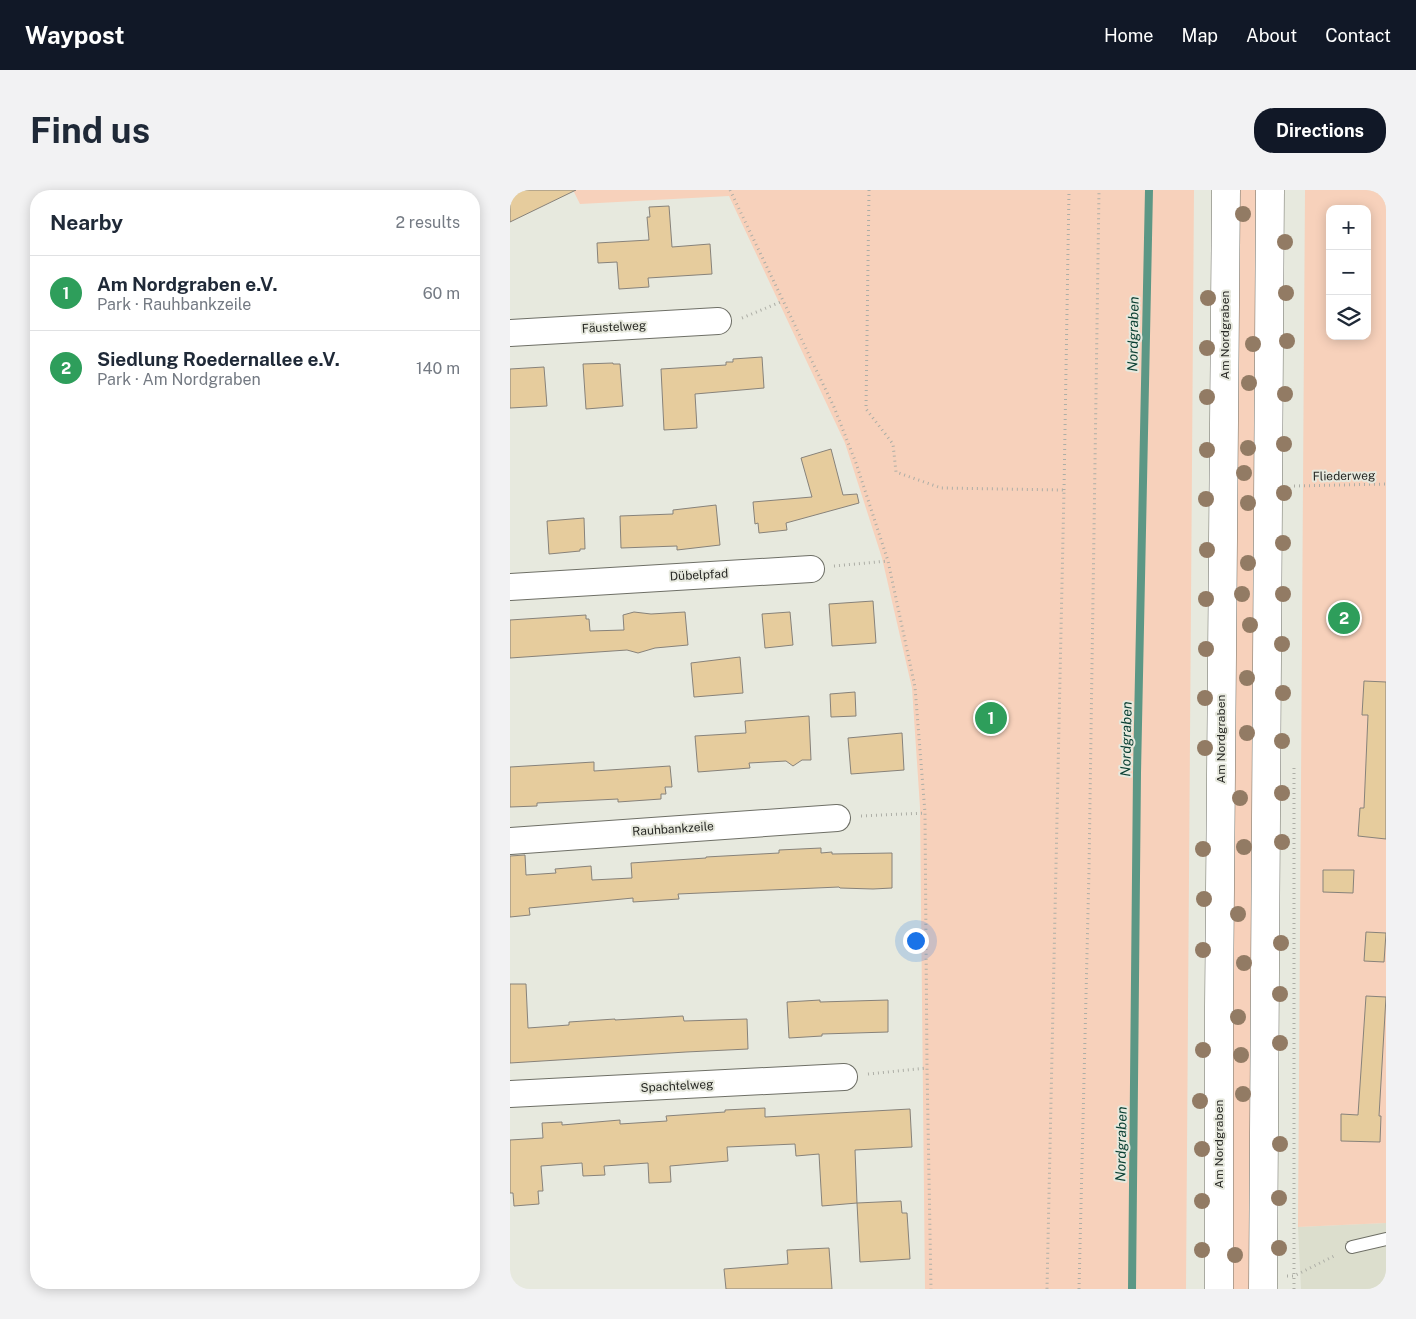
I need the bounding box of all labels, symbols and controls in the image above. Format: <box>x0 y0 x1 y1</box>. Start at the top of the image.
text: Waypost <box>25 21 125 49</box>
text: Home <box>1104 25 1154 46</box>
text: Map <box>1182 25 1218 46</box>
text: About <box>1246 25 1297 46</box>
text: Contact <box>1325 25 1391 46</box>
button: Directions <box>1254 108 1386 153</box>
text: Find us <box>30 110 150 151</box>
map controls <box>1326 205 1371 340</box>
button: + <box>1326 205 1371 250</box>
text: Nearby <box>50 210 123 235</box>
text: 2 results <box>395 213 460 232</box>
button: − <box>1326 250 1371 295</box>
text: Am Nordgraben e.V. <box>97 273 278 295</box>
text: 1 <box>63 284 69 303</box>
text: 60 m <box>423 284 460 303</box>
street label: Am Nordgraben <box>1218 291 1232 379</box>
text: Park · Rauhbankzeile <box>97 295 251 314</box>
button: layers <box>1326 295 1371 340</box>
water label: Nordgraben <box>1124 296 1142 372</box>
street label: Fäustelweg <box>581 318 647 336</box>
text: Siedlung Roedernallee e.V. <box>97 348 340 370</box>
text: 2 <box>61 359 71 378</box>
text: 140 m <box>416 359 460 378</box>
text: Park · Am Nordgraben <box>97 370 261 389</box>
street label: Fliederweg <box>1313 468 1375 484</box>
street label: Dübelpfad <box>669 566 729 584</box>
pin: 2 <box>1328 599 1360 637</box>
street label: Am Nordgraben <box>1214 695 1228 783</box>
pin: 1 <box>975 699 1007 737</box>
water label: Nordgraben <box>1117 701 1135 777</box>
street label: Rauhbankzeile <box>632 819 714 839</box>
your location <box>903 928 929 954</box>
street label: Spachtelweg <box>640 1077 714 1095</box>
street label: Am Nordgraben <box>1212 1100 1226 1188</box>
water label: Nordgraben <box>1112 1106 1130 1182</box>

